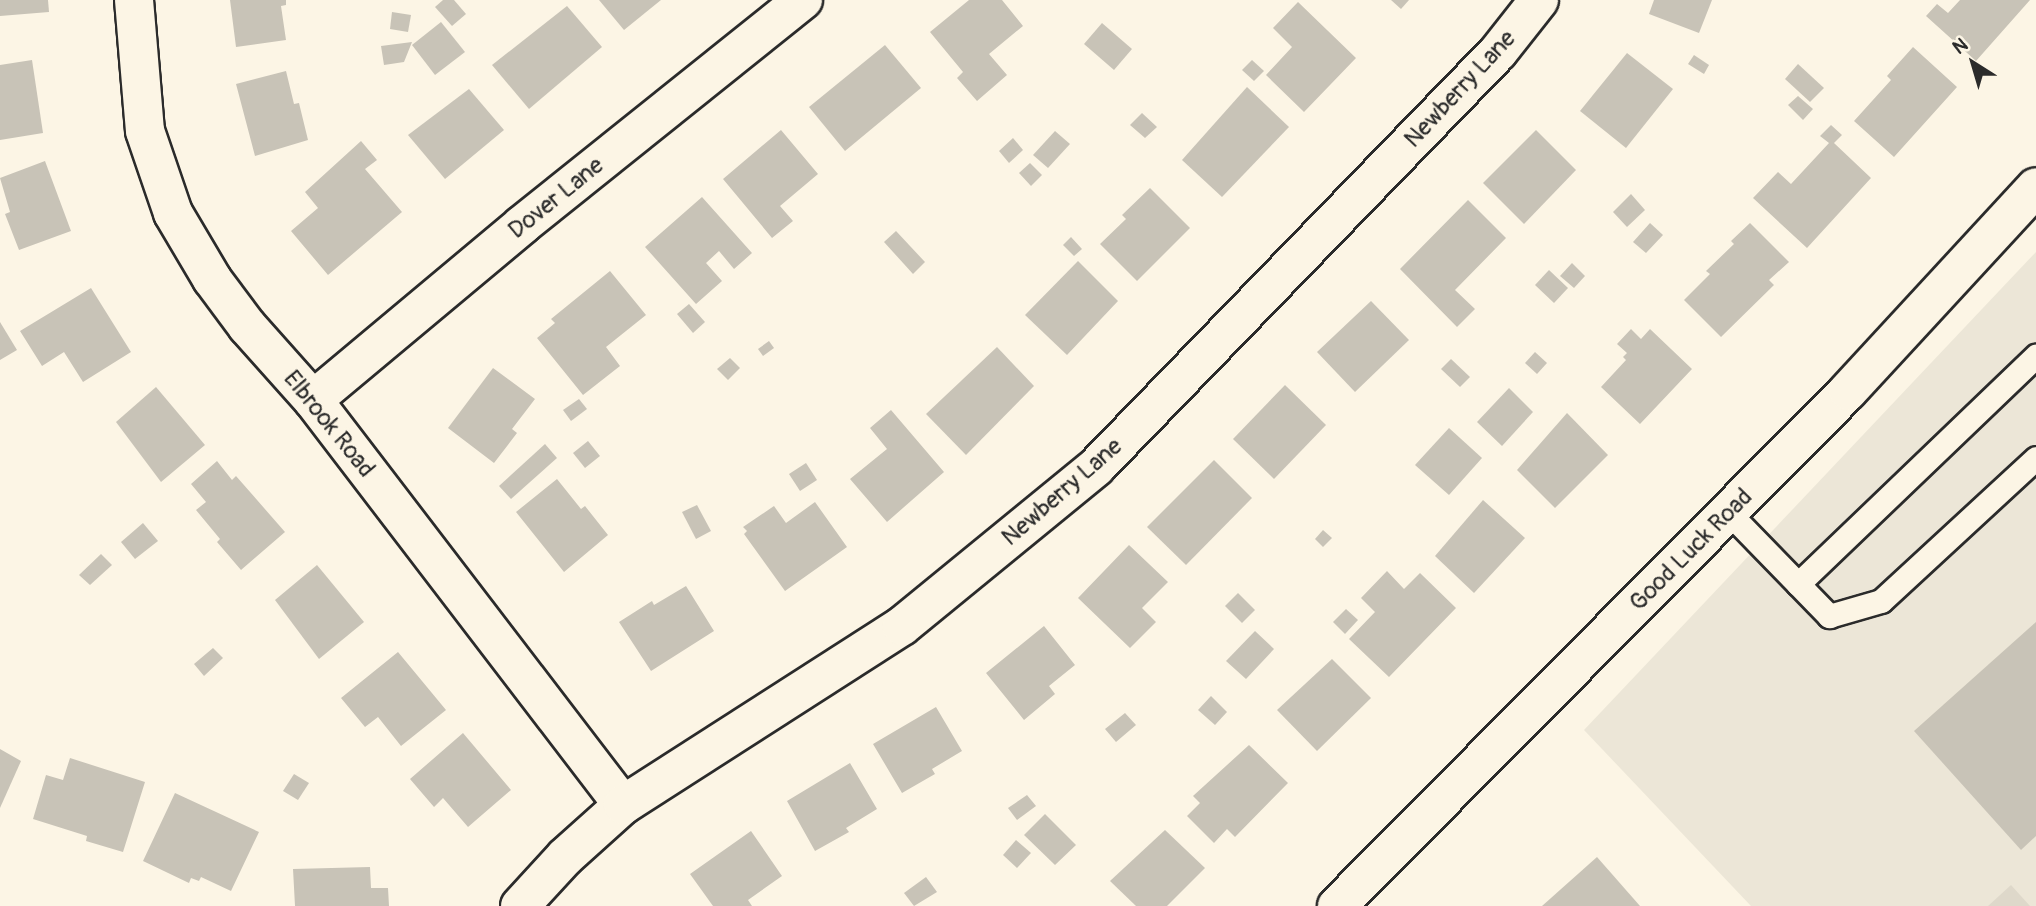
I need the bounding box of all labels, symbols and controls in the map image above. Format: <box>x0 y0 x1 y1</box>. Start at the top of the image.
street label: Newberry Lane <box>1398 24 1522 154</box>
north arrow <box>1938 28 2008 98</box>
text: N <box>1948 33 1973 60</box>
street label: Dover Lane <box>503 151 609 245</box>
street label: Elbrook Road <box>277 365 381 483</box>
street label: Newberry Lane <box>996 432 1128 552</box>
street label: Good Luck Road <box>1624 483 1758 617</box>

